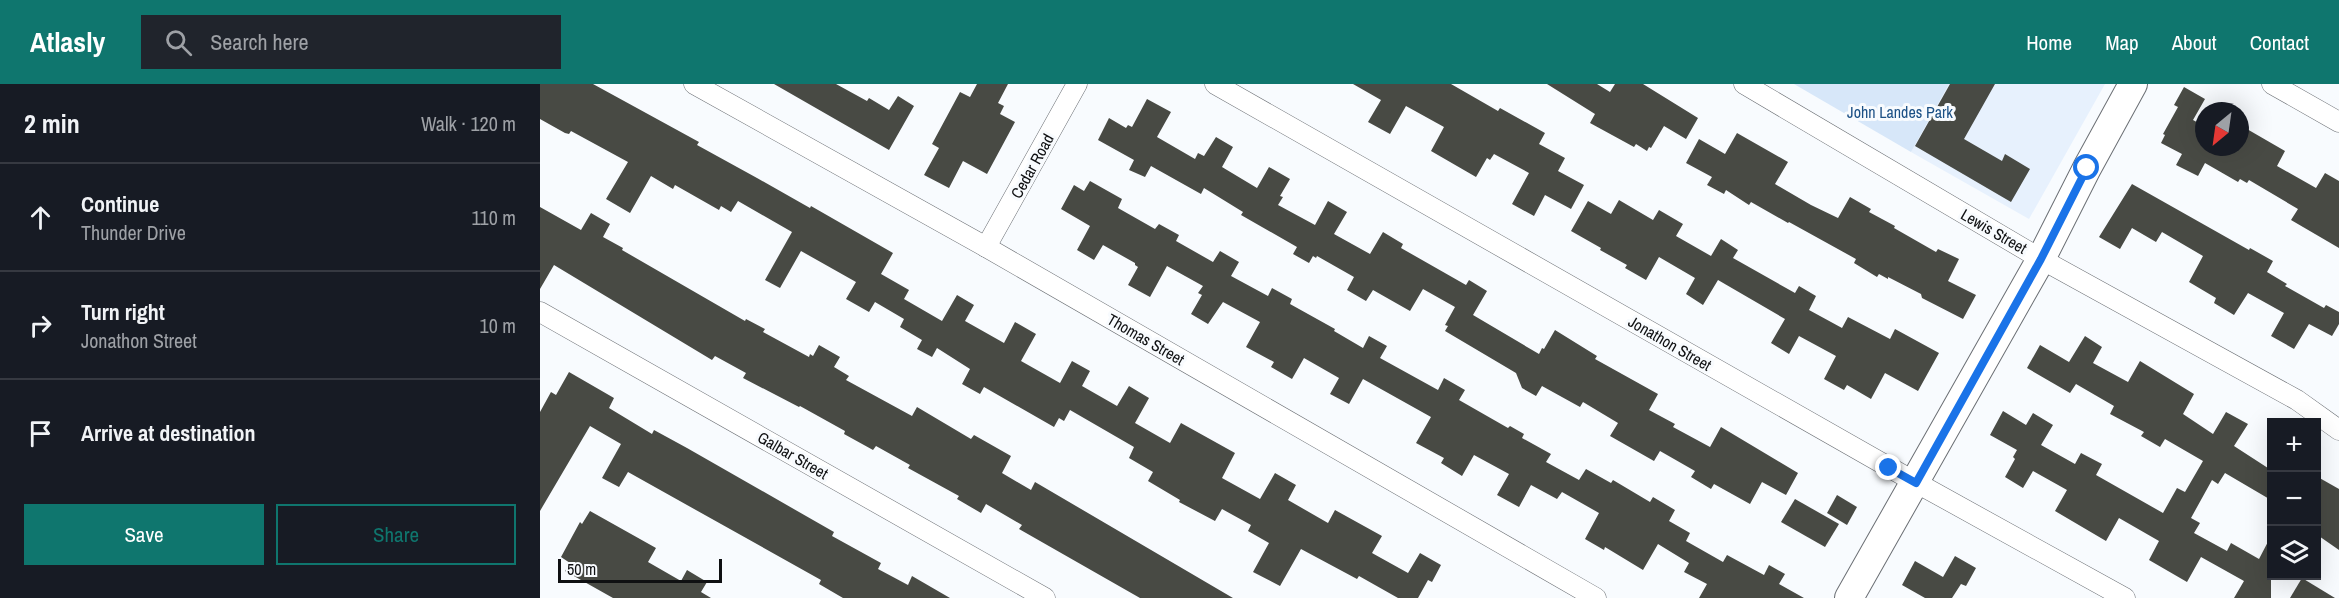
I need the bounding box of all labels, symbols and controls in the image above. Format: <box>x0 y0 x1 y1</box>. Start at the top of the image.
search box <box>141 15 561 69</box>
text: Atlasly <box>30 23 105 61</box>
icon: search <box>162 26 195 59</box>
text: Search here <box>210 27 309 57</box>
text: Home <box>2026 28 2072 57</box>
text: Map <box>2105 28 2139 57</box>
text: About <box>2172 28 2217 57</box>
text: Contact <box>2250 28 2309 57</box>
park label: John Landes Park <box>1847 101 1953 123</box>
north arrow <box>2195 102 2249 156</box>
text: 2 min <box>24 106 80 141</box>
text: Walk · 120 m <box>421 110 516 137</box>
street label: Cedar Road <box>1005 130 1059 202</box>
route start <box>2073 154 2099 180</box>
text: Continue <box>81 189 159 219</box>
icon: ahead <box>24 201 57 234</box>
street label: Lewis Street <box>1957 203 2031 259</box>
text: 110 m <box>472 204 516 231</box>
text: Thunder Drive <box>81 219 186 246</box>
text: Turn right <box>81 297 165 327</box>
street label: Thomas Street <box>1103 308 1189 370</box>
icon: right <box>24 309 57 342</box>
street label: Jonathon Street <box>1624 310 1716 376</box>
text: 10 m <box>480 312 516 339</box>
text: Jonathon Street <box>81 327 197 354</box>
icon: arrive <box>24 417 57 450</box>
text: Arrive at destination <box>81 418 255 448</box>
map controls <box>2267 418 2321 580</box>
button: + <box>2267 418 2321 472</box>
street label: Galbar Street <box>754 426 833 484</box>
route end <box>1875 454 1901 480</box>
button: − <box>2267 472 2321 526</box>
button: Save <box>24 504 264 565</box>
button: Share <box>276 504 516 565</box>
button: layers <box>2267 526 2321 580</box>
scale bar <box>558 556 722 584</box>
text: 50 m <box>567 558 596 580</box>

